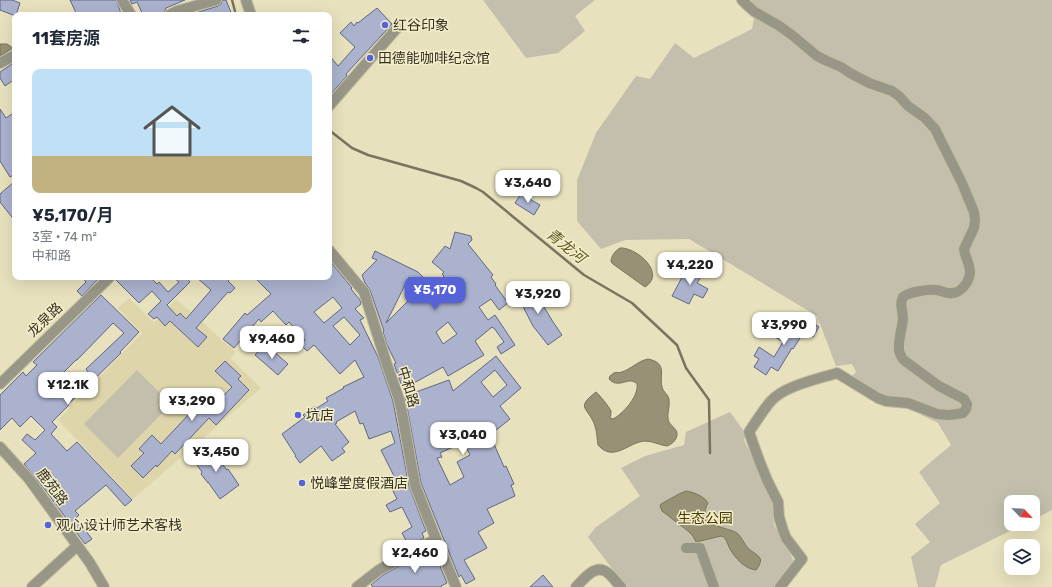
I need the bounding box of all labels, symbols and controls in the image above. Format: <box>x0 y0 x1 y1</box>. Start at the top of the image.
place label: 红谷印象 <box>393 17 449 34</box>
marker: 红谷印象 <box>380 20 390 30</box>
icon: filters <box>290 25 312 47</box>
text: 11套房源 <box>32 28 100 48</box>
place label: 田德能咖啡纪念馆 <box>378 50 490 67</box>
marker: 田德能咖啡纪念馆 <box>365 53 375 63</box>
icon: home <box>136 95 208 167</box>
pin: ¥3,640 <box>495 170 561 204</box>
text: ¥3,640 <box>504 175 552 190</box>
text: ¥5,170/月 <box>32 205 114 225</box>
water label: 青龙河 <box>543 225 591 269</box>
text: 3室 · 74 m² <box>32 229 97 244</box>
text: 中和路 <box>32 248 71 263</box>
pin: ¥4,220 <box>657 252 723 286</box>
text: ¥4,220 <box>666 257 714 272</box>
pin: ¥5,170 <box>402 277 468 311</box>
pin: ¥3,920 <box>505 281 571 315</box>
text: ¥5,170 <box>414 282 456 297</box>
text: ¥3,920 <box>515 286 561 301</box>
street label: 龙泉路 <box>24 299 66 341</box>
pin: ¥3,990 <box>751 312 817 346</box>
text: ¥3,990 <box>761 317 807 332</box>
pin: ¥9,460 <box>239 326 305 360</box>
text: ¥9,460 <box>249 331 295 346</box>
street label: 中和路 <box>394 364 422 410</box>
pin: ¥12.1K <box>35 372 101 406</box>
text: ¥12.1K <box>47 377 89 392</box>
pin: ¥3,290 <box>159 388 225 422</box>
text: ¥3,290 <box>169 393 215 408</box>
place label: 坑店 <box>306 407 334 424</box>
marker: 坑店 <box>293 410 303 420</box>
pin: ¥3,040 <box>430 422 496 456</box>
text: ¥3,040 <box>439 427 487 442</box>
pin: ¥3,450 <box>183 439 249 473</box>
text: ¥3,450 <box>192 444 240 459</box>
street label: 鹿苑路 <box>33 465 71 509</box>
place label: 悦峰堂度假酒店 <box>310 475 408 492</box>
marker: 悦峰堂度假酒店 <box>297 478 307 488</box>
north arrow <box>1004 495 1040 531</box>
map controls <box>1004 495 1040 575</box>
park label: 生态公园 <box>677 510 733 527</box>
place label: 观心设计师艺术客栈 <box>56 517 182 534</box>
marker: 观心设计师艺术客栈 <box>43 520 53 530</box>
button: layers <box>1004 539 1040 575</box>
pin: ¥2,460 <box>382 540 448 574</box>
text: ¥2,460 <box>391 545 439 560</box>

